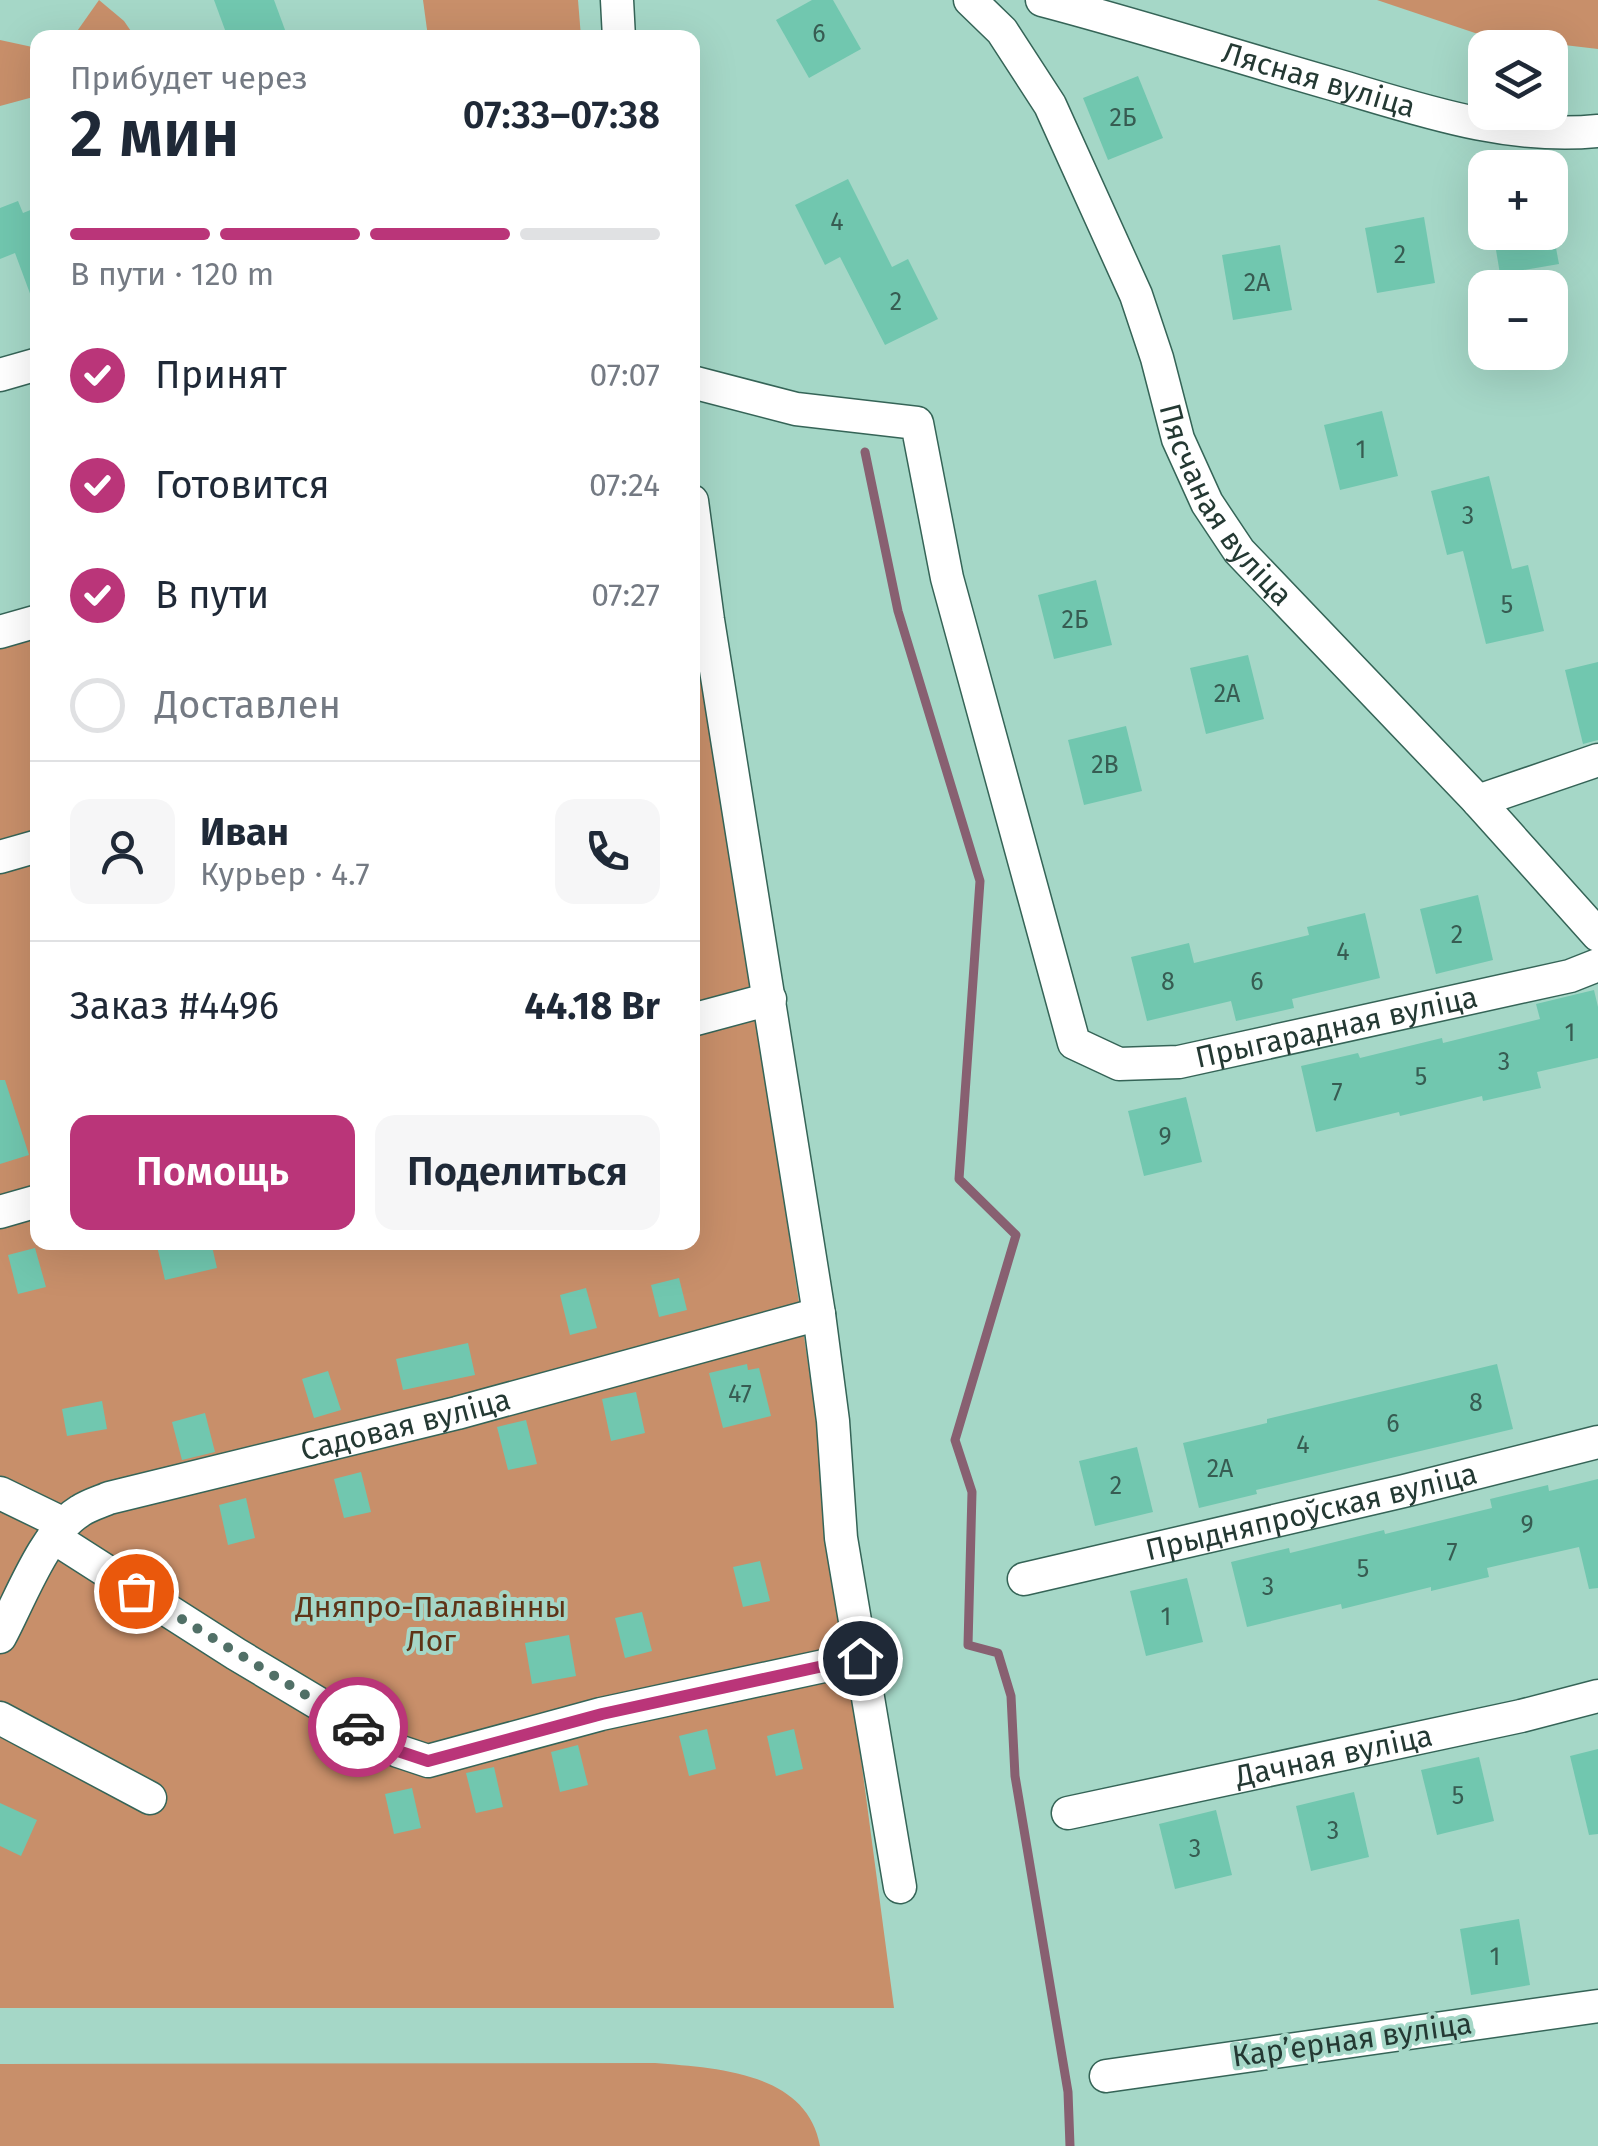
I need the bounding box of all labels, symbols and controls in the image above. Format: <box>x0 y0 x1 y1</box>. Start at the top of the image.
house number: 6 <box>812 19 826 49</box>
map controls <box>1468 30 1568 370</box>
button: layers <box>1468 30 1568 130</box>
street label: Лясная вуліца <box>1218 34 1419 125</box>
text: Прибудет через <box>70 59 308 97</box>
text: 07:33–07:38 <box>463 92 660 138</box>
text: 2 мин <box>70 95 240 173</box>
house number: 2Б <box>1110 103 1136 133</box>
button: + <box>1468 150 1568 250</box>
house number: 4 <box>830 207 844 237</box>
house number: 2 <box>1394 240 1406 270</box>
text: В пути · 120 m <box>70 255 274 293</box>
house number: 2А <box>1244 268 1271 298</box>
button: − <box>1468 270 1568 370</box>
house number: 2 <box>890 287 902 317</box>
icon: check <box>70 348 125 403</box>
text: Принят <box>155 352 287 398</box>
text: 07:07 <box>589 356 660 394</box>
street label: Пясчаная вуліца <box>1152 400 1300 613</box>
house number: 1 <box>1356 435 1366 465</box>
icon: check <box>70 458 125 513</box>
text: Готовится <box>155 462 330 508</box>
text: 07:24 <box>589 466 660 504</box>
house number: 3 <box>1462 501 1474 531</box>
icon: check <box>70 568 125 623</box>
text: В пути <box>155 572 269 618</box>
text: 07:27 <box>591 576 660 614</box>
house number: 5 <box>1501 590 1513 620</box>
house number: 2Б <box>1062 605 1088 635</box>
house number: 2А <box>1214 679 1241 709</box>
text: Доставлен <box>155 682 341 728</box>
house number: 2В <box>1091 750 1119 780</box>
button: person <box>70 799 175 904</box>
button: phone <box>555 799 660 904</box>
text: Иван <box>200 809 289 855</box>
text: Курьер · 4.7 <box>200 855 370 893</box>
house number: 2 <box>1451 920 1463 950</box>
house number: 4 <box>1336 937 1350 967</box>
house number: 8 <box>1161 967 1175 997</box>
house number: 6 <box>1250 967 1264 997</box>
street label: Прыгарадная вуліца <box>1192 979 1481 1076</box>
text: Заказ #4496 <box>70 983 279 1029</box>
text: 44.18 Br <box>524 983 660 1029</box>
house number: 1 <box>1565 1018 1575 1048</box>
house number: 3 <box>1498 1047 1510 1077</box>
house number: 5 <box>1415 1062 1427 1092</box>
house number: 7 <box>1331 1077 1343 1107</box>
button: Помощь <box>70 1115 355 1230</box>
button: Поделиться <box>375 1115 660 1230</box>
house number: 9 <box>1158 1122 1172 1152</box>
house number: 47 <box>728 1379 752 1409</box>
street label: Садовая вуліца <box>297 1381 514 1469</box>
house number: 8 <box>1469 1388 1483 1418</box>
house number: 6 <box>1386 1409 1400 1439</box>
house number: 4 <box>1296 1430 1310 1460</box>
house number: 2А <box>1207 1454 1234 1484</box>
street label: Прыдняпроўская вуліца <box>1142 1455 1481 1568</box>
house number: 2 <box>1110 1471 1122 1501</box>
house number: 9 <box>1520 1510 1534 1540</box>
house number: 7 <box>1446 1537 1458 1567</box>
pin <box>94 1549 179 1634</box>
house number: 5 <box>1357 1554 1369 1584</box>
icon: bag <box>109 1564 164 1619</box>
house number: 3 <box>1262 1572 1274 1602</box>
park label: Дняпро-Палавінны Лог <box>295 1589 566 1659</box>
house number: 1 <box>1161 1602 1171 1632</box>
pin <box>818 1616 903 1701</box>
icon: home <box>833 1631 888 1686</box>
courier <box>308 1677 408 1777</box>
icon: car <box>331 1700 386 1755</box>
street label: Дачная вуліца <box>1231 1717 1436 1795</box>
house number: 5 <box>1452 1781 1464 1811</box>
house number: 3 <box>1327 1816 1339 1846</box>
house number: 3 <box>1189 1834 1201 1864</box>
house number: 1 <box>1490 1942 1500 1972</box>
street label: Карʼерная вуліца <box>1230 2005 1474 2075</box>

